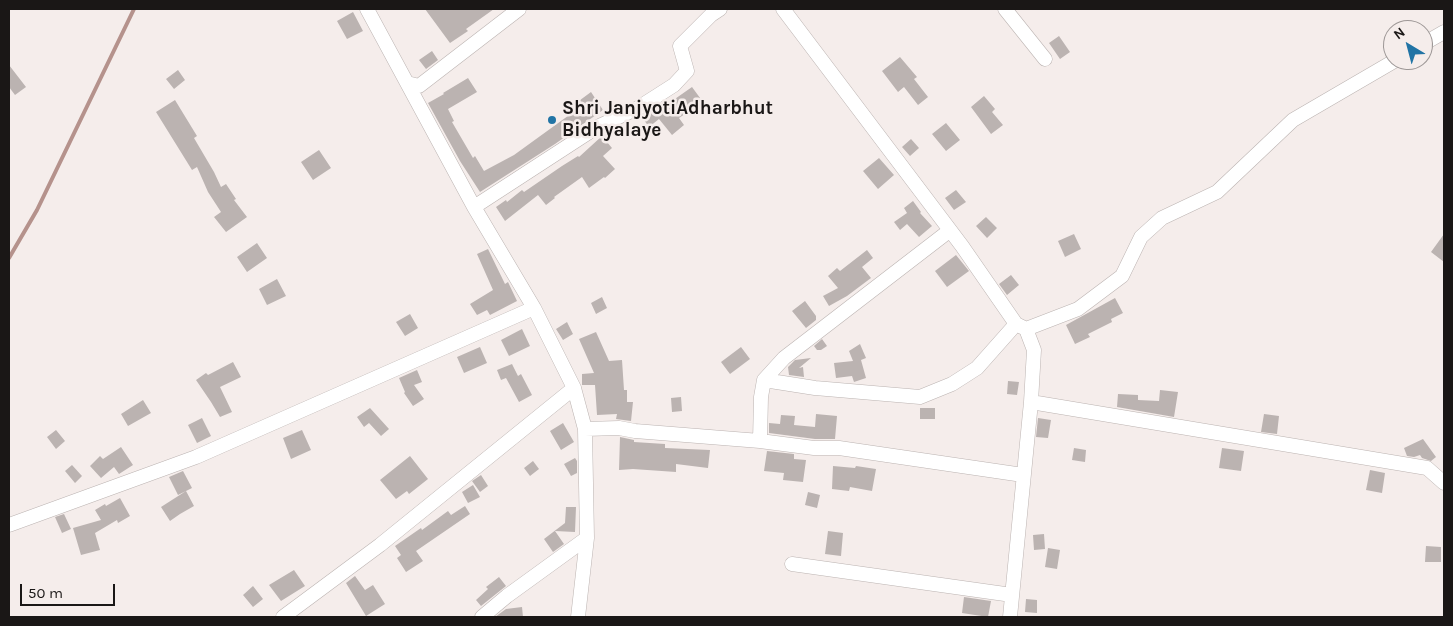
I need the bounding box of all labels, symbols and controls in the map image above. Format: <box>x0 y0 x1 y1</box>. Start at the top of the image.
north arrow <box>1383 20 1433 70</box>
text: N <box>1390 24 1408 43</box>
place label: Shri JanjyotiAdharbhut Bidhyalaye <box>562 98 773 142</box>
marker: Shri JanjyotiAdharbhut Bidhyalaye <box>546 114 558 126</box>
scale bar <box>22 574 118 606</box>
text: 50 m <box>28 584 63 602</box>

